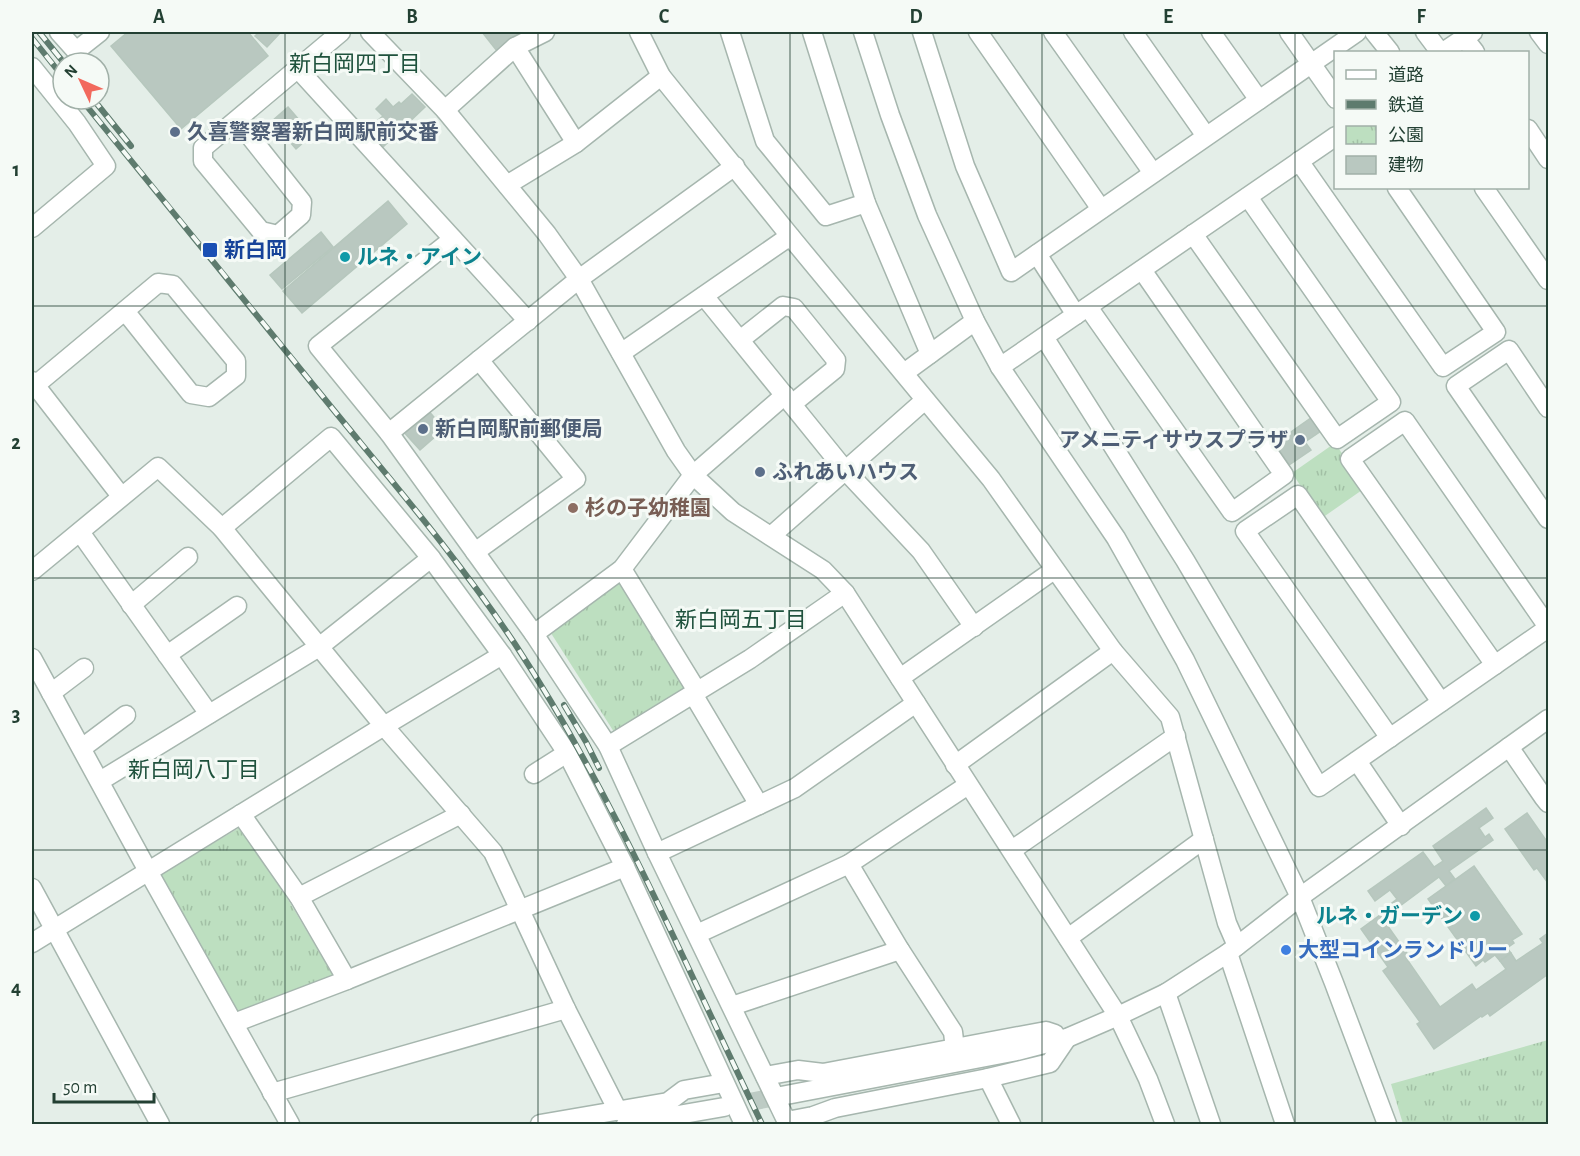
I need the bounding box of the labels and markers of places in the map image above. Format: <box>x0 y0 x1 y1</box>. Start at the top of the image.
place label: 久喜警察署新白岡駅前交番 <box>187 120 439 143</box>
marker: 久喜警察署新白岡駅前交番 <box>168 125 182 139</box>
place label: 新白岡 <box>224 239 287 261</box>
marker: 新白岡 <box>201 241 219 259</box>
place label: ルネ・アイン <box>357 246 482 268</box>
marker: ルネ・アイン <box>338 250 352 264</box>
place label: 新白岡駅前郵便局 <box>435 417 603 440</box>
marker: 新白岡駅前郵便局 <box>416 422 430 436</box>
place label: アメニティサウスプラザ <box>1059 429 1288 451</box>
marker: アメニティサウスプラザ <box>1293 433 1307 447</box>
place label: ふれあいハウス <box>772 461 919 483</box>
marker: ふれあいハウス <box>753 465 767 479</box>
place label: 杉の子幼稚園 <box>585 497 711 519</box>
marker: 杉の子幼稚園 <box>566 501 580 515</box>
place label: ルネ・ガーデン <box>1316 904 1463 927</box>
marker: ルネ・ガーデン <box>1468 909 1482 923</box>
place label: 大型コインランドリー <box>1298 939 1508 961</box>
marker: 大型コインランドリー <box>1279 943 1293 957</box>

